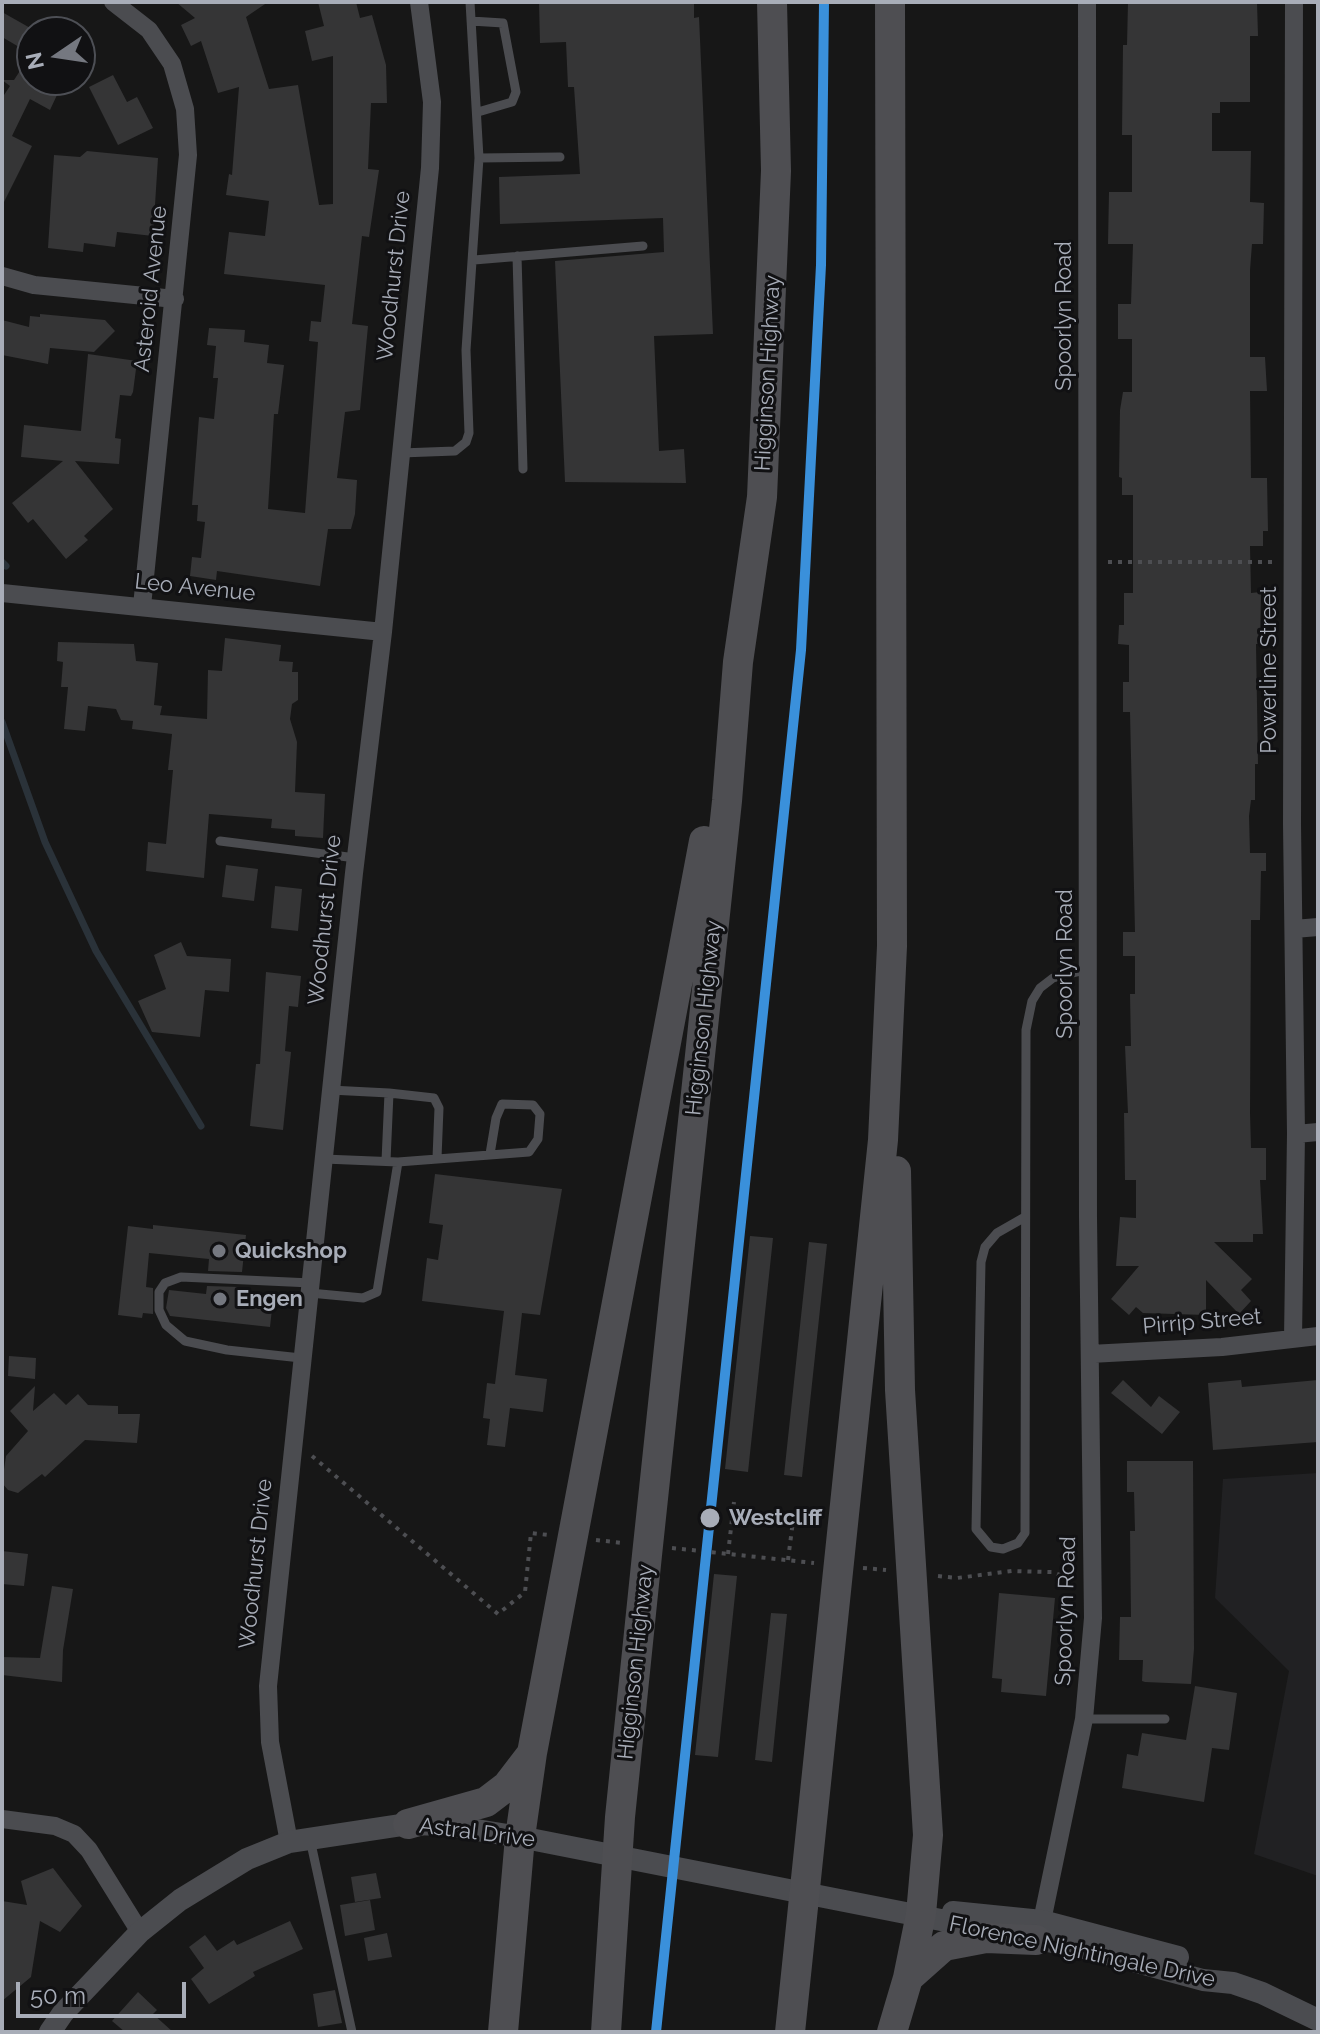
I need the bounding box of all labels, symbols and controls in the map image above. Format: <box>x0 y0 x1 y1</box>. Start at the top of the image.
north arrow <box>16 16 96 96</box>
text: N <box>20 50 49 72</box>
street label: Woodhurst Drive <box>372 190 416 362</box>
street label: Asteroid Avenue <box>129 204 173 374</box>
street label: Spoorlyn Road <box>1051 241 1077 391</box>
street label: Higginson Highway <box>750 274 786 472</box>
street label: Leo Avenue <box>133 569 257 607</box>
street label: Powerline Street <box>1256 586 1282 754</box>
street label: Woodhurst Drive <box>303 834 347 1006</box>
street label: Spoorlyn Road <box>1052 889 1078 1039</box>
street label: Higginson Highway <box>681 919 727 1117</box>
place label: Quickshop <box>235 1238 347 1264</box>
marker: Quickshop <box>210 1242 228 1260</box>
place label: Engen <box>236 1286 303 1312</box>
marker: Engen <box>211 1290 229 1308</box>
street label: Pirrip Street <box>1142 1304 1262 1340</box>
street label: Woodhurst Drive <box>234 1478 278 1650</box>
place label: Westcliff <box>729 1505 822 1531</box>
marker: Westcliff <box>698 1506 722 1530</box>
street label: Spoorlyn Road <box>1050 1536 1082 1686</box>
street label: Higginson Highway <box>613 1563 659 1761</box>
street label: Astral Drive <box>418 1813 536 1853</box>
street label: Florence Nightingale Drive <box>947 1911 1217 1993</box>
scale bar <box>20 1966 190 2016</box>
text: 50 m <box>30 1981 86 2010</box>

